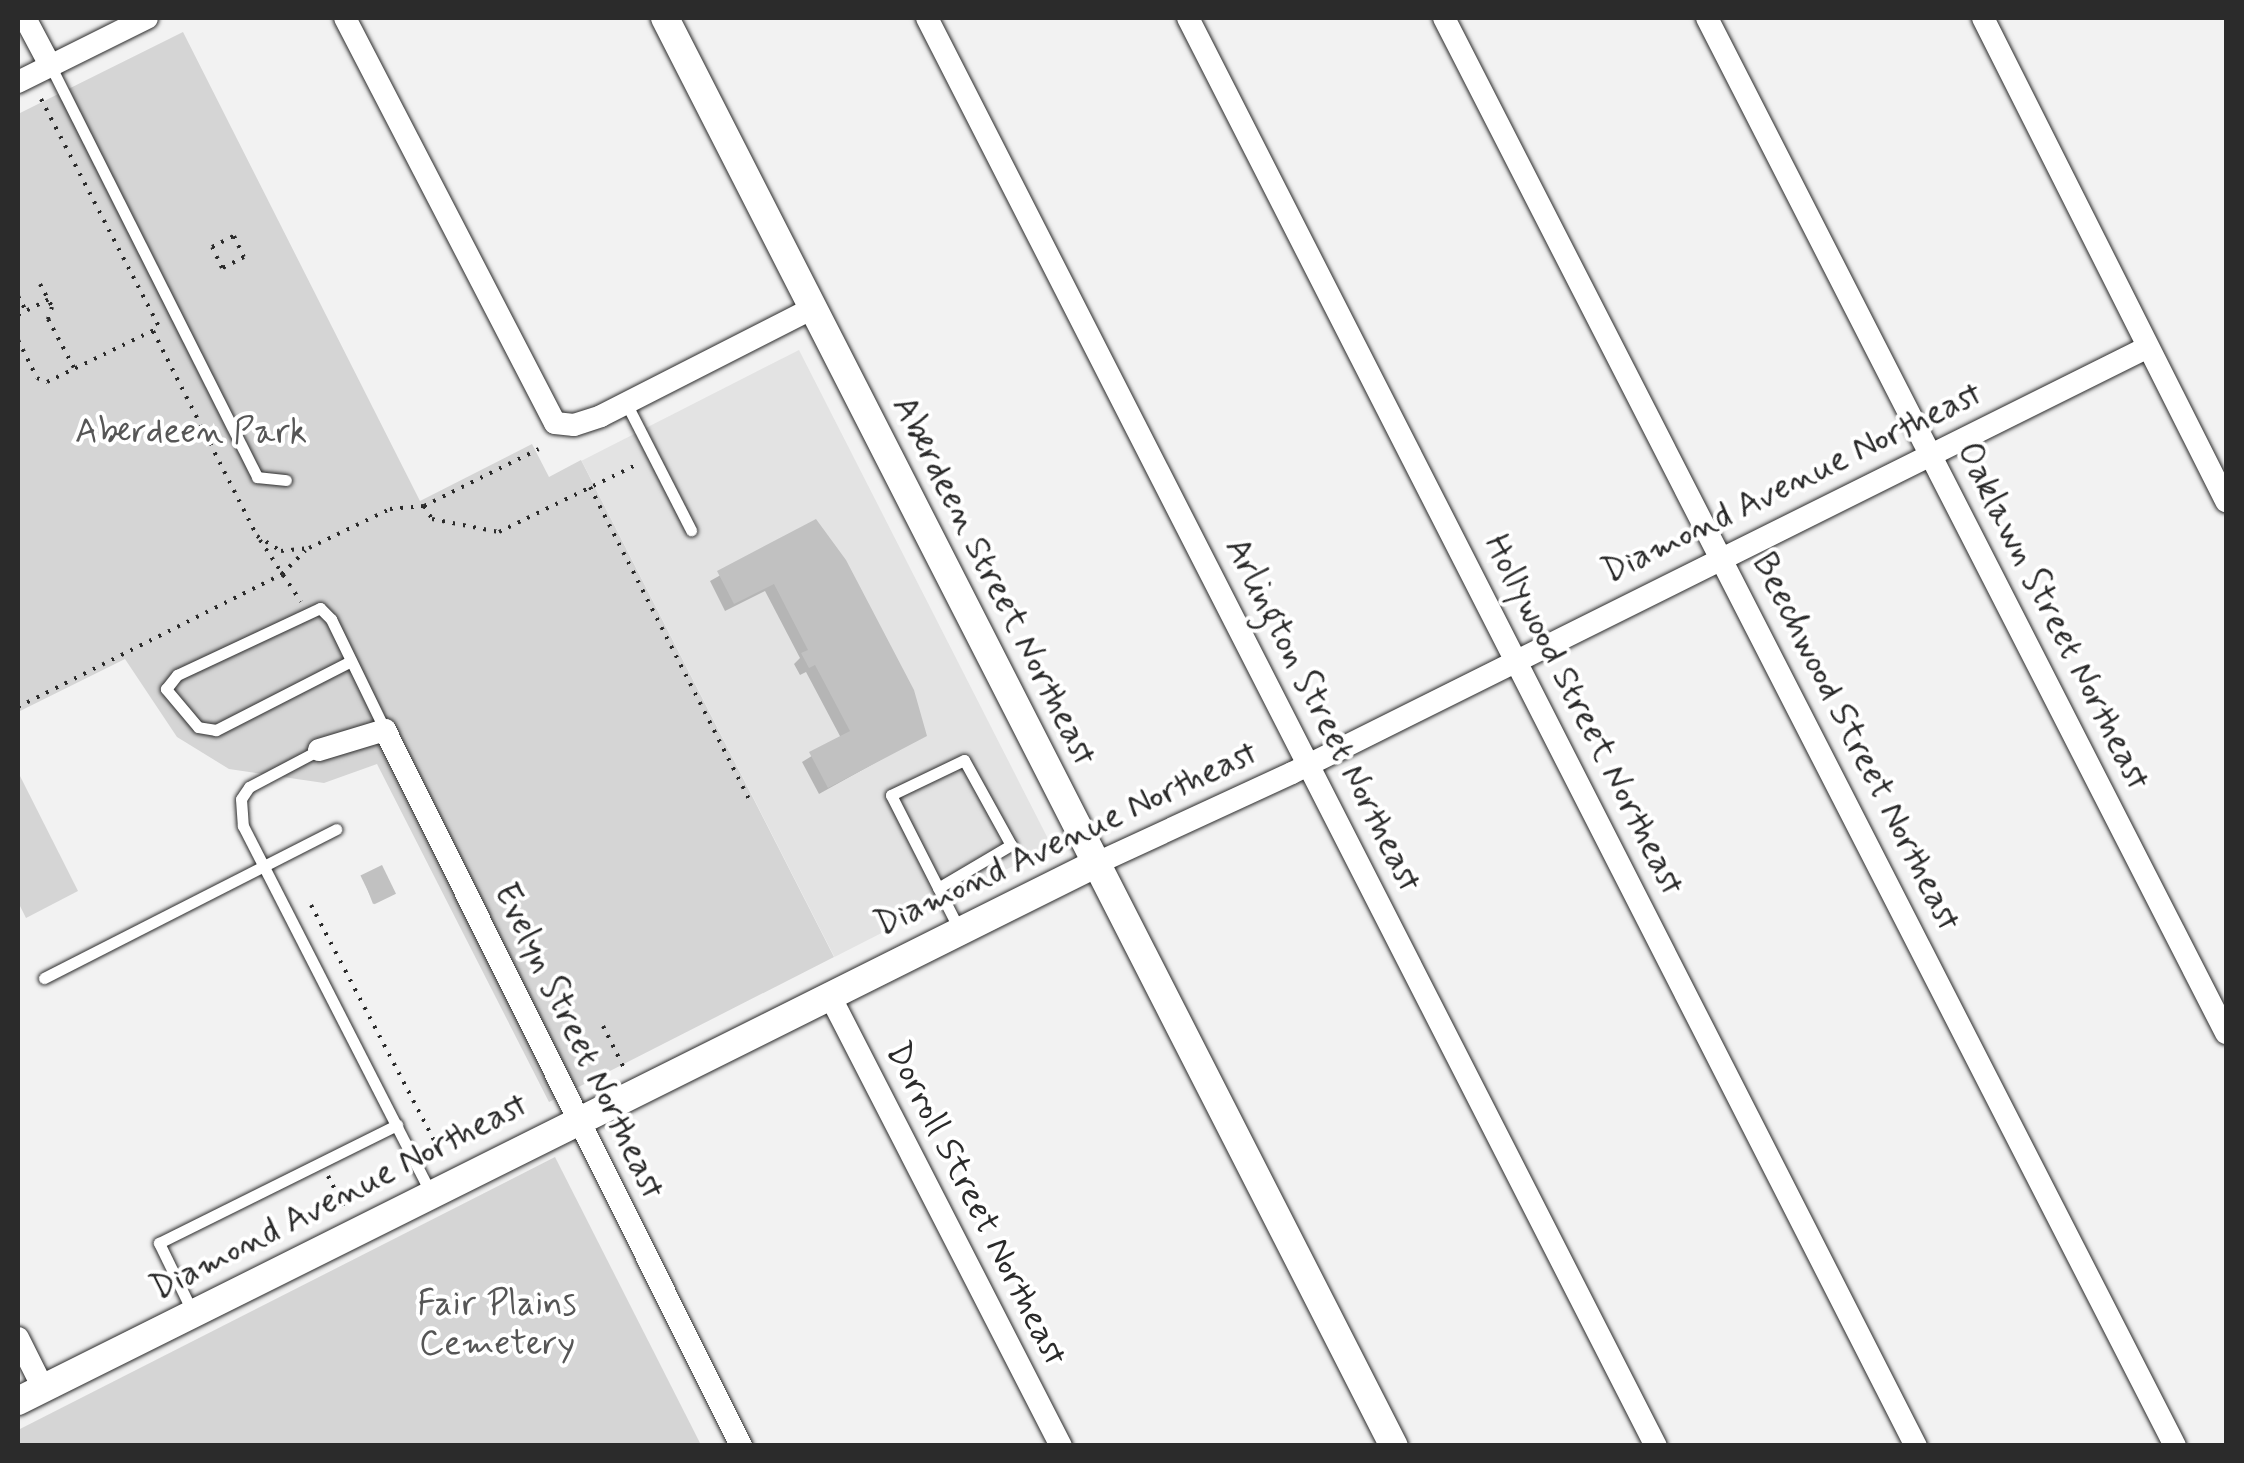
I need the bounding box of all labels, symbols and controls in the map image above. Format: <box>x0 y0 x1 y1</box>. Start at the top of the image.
street label: Diamond Avenue Northeast <box>1600 375 1984 591</box>
street label: Aberdeen Street Northeast <box>883 390 1105 772</box>
park label: Aberdeen Park <box>77 411 305 453</box>
street label: Oaklawn Street Northeast <box>1945 432 2161 800</box>
street label: Arlington Street Northeast <box>1214 528 1432 902</box>
street label: Hollywood Street Northeast <box>1475 528 1693 902</box>
street label: Beechwood Street Northeast <box>1742 546 1970 938</box>
street label: Diamond Avenue Northeast <box>872 734 1260 944</box>
street label: Evelyn Street Northeast <box>483 873 675 1209</box>
street label: Dorroll Street Northeast <box>876 1035 1076 1373</box>
street label: Diamond Avenue Northeast <box>148 1086 530 1308</box>
park label: Fair Plains Cemetery <box>414 1283 580 1365</box>

